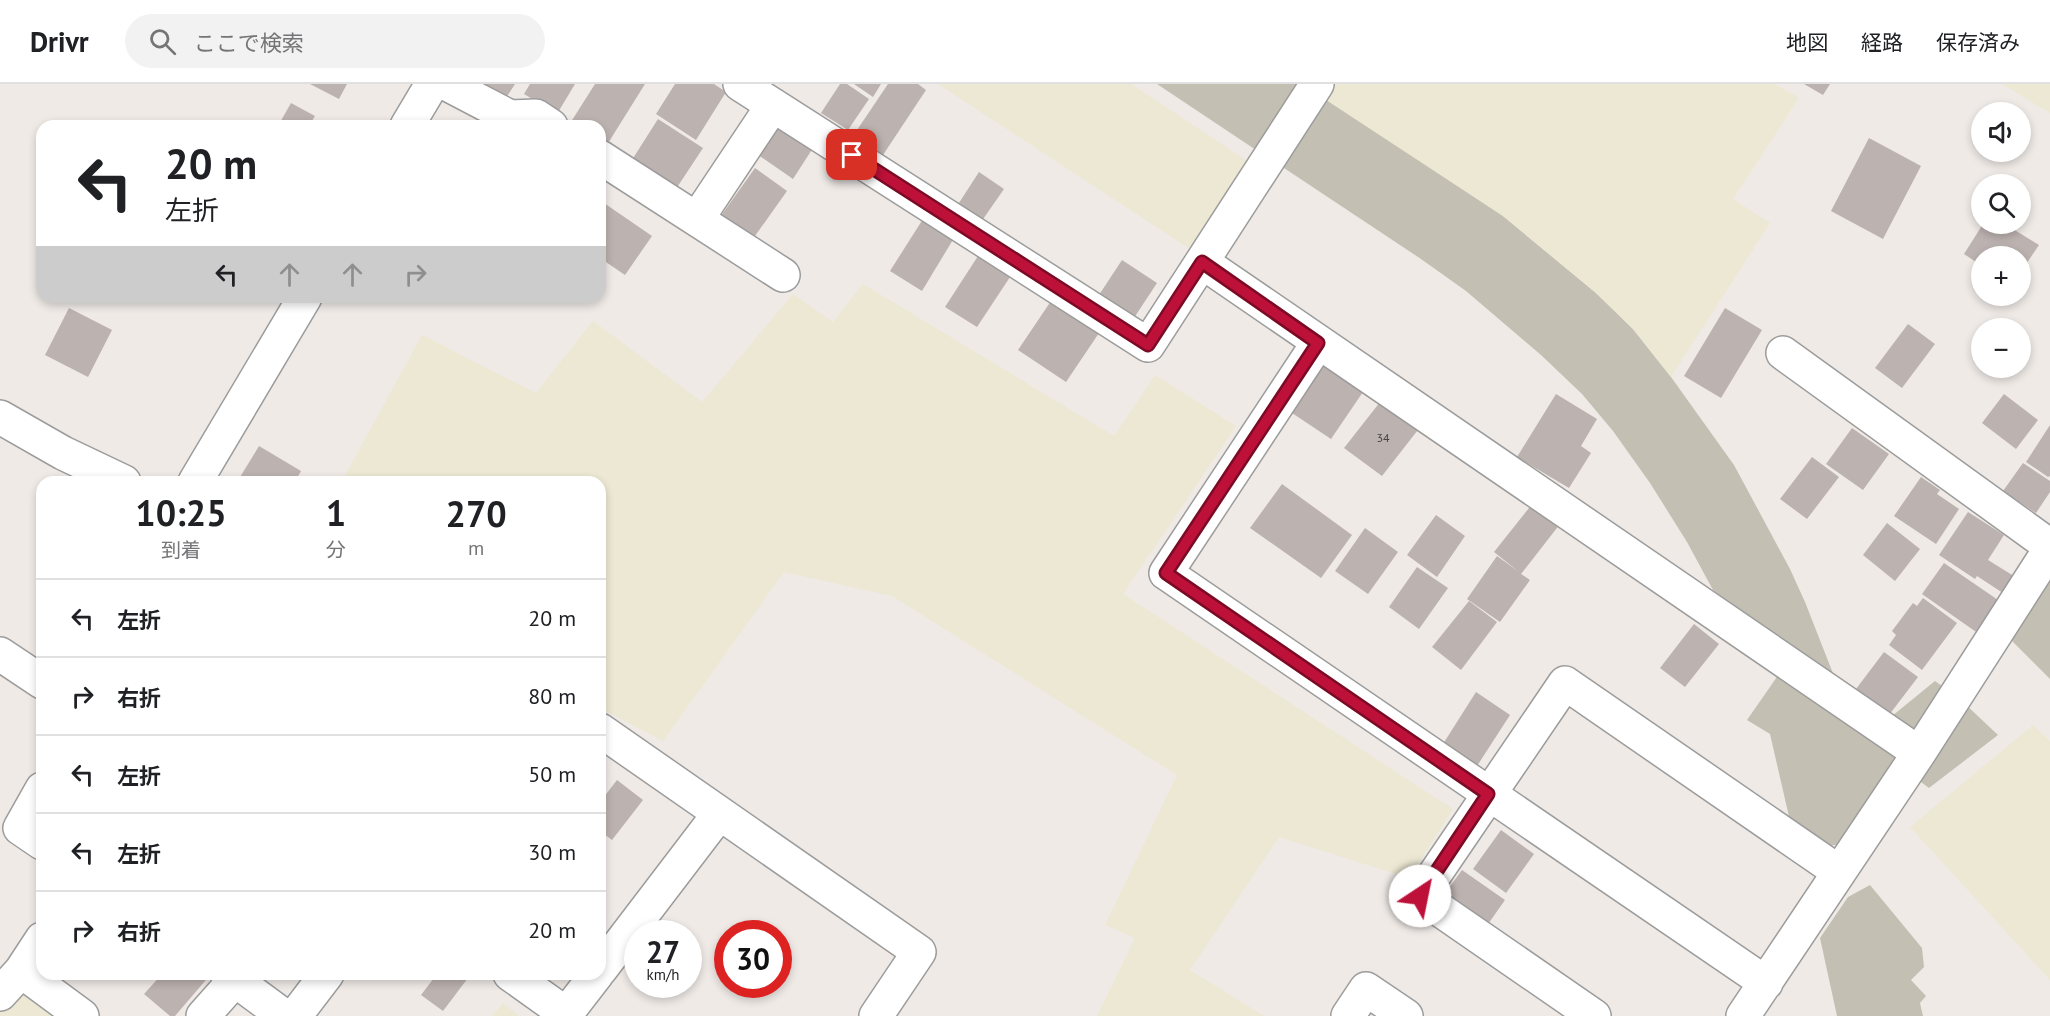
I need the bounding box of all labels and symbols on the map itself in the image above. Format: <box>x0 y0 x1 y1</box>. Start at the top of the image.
pin <box>826 129 877 180</box>
house number: 34 <box>1376 430 1390 445</box>
position arrow <box>1388 864 1452 928</box>
speed limit sign: 30 <box>714 920 792 998</box>

